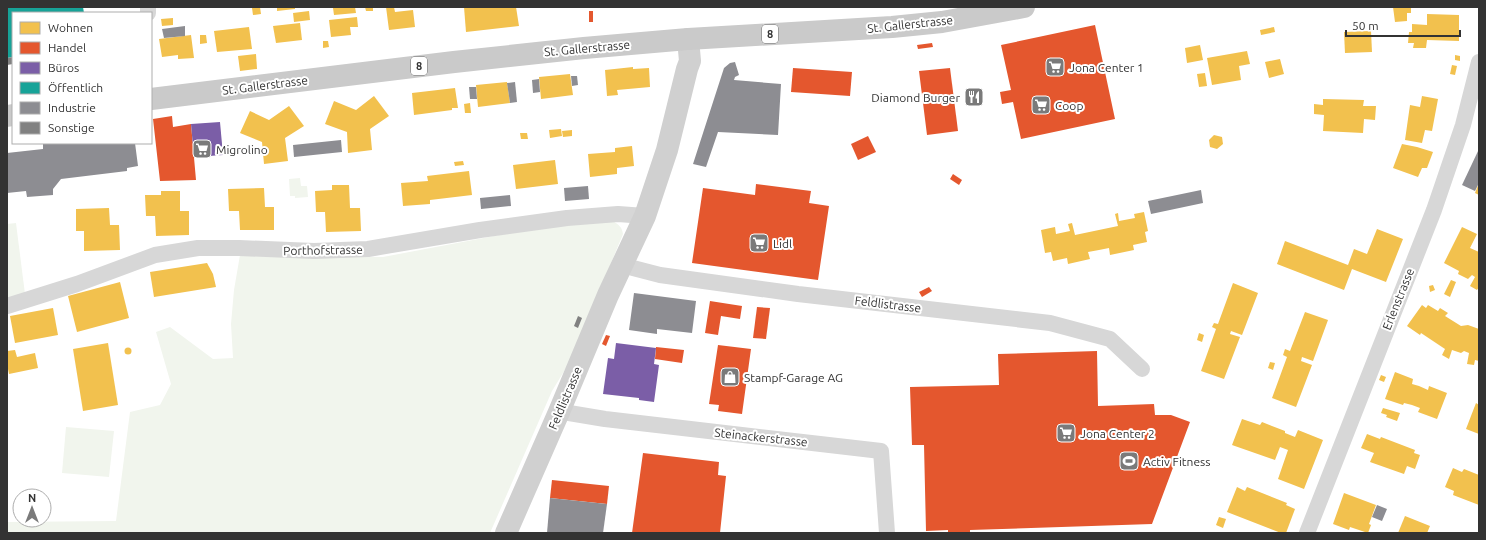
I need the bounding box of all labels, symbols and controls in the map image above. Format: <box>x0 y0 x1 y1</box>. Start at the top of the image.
legend <box>12 12 152 144</box>
scale bar <box>1346 12 1460 38</box>
street label: St. Gallerstrasse <box>867 13 953 35</box>
text: 50 m <box>1352 19 1379 32</box>
text: Wohnen <box>48 21 93 34</box>
road number: 8 <box>762 25 778 43</box>
street label: St. Gallerstrasse <box>544 38 630 58</box>
text: Handel <box>48 41 86 54</box>
supermarket icon: Jona Center 1 <box>1044 56 1066 78</box>
road number: 8 <box>411 57 427 75</box>
text: Büros <box>48 61 79 74</box>
place label: Jona Center 1 <box>1069 61 1144 74</box>
street label: St. Gallerstrasse <box>221 73 309 97</box>
text: Öffentlich <box>48 81 103 94</box>
restaurant icon: Diamond Burger <box>963 86 985 108</box>
place label: Diamond Burger <box>871 91 960 104</box>
supermarket icon: Coop <box>1030 94 1052 116</box>
place label: Coop <box>1055 99 1083 112</box>
text: Industrie <box>48 101 96 114</box>
text: Sonstige <box>48 121 95 134</box>
supermarket icon: Migrolino <box>191 138 213 160</box>
place label: Migrolino <box>216 143 268 156</box>
supermarket icon: Lidl <box>748 232 770 254</box>
place label: Lidl <box>773 237 792 250</box>
street label: Porthofstrasse <box>283 243 363 257</box>
street label: Erlenstrasse <box>1380 266 1416 332</box>
street label: Feldlistrasse <box>854 293 922 315</box>
street label: Feldlistrasse <box>546 365 584 431</box>
shop icon: Stampf-Garage AG <box>719 366 741 388</box>
place label: Stampf-Garage AG <box>744 371 843 384</box>
supermarket icon: Jona Center 2 <box>1055 422 1077 444</box>
street label: Steinackerstrasse <box>714 426 808 448</box>
place label: Jona Center 2 <box>1080 427 1155 440</box>
sports icon: Activ Fitness <box>1118 450 1140 472</box>
place label: Activ Fitness <box>1143 455 1210 468</box>
north arrow <box>12 488 52 528</box>
text: N <box>28 492 36 504</box>

